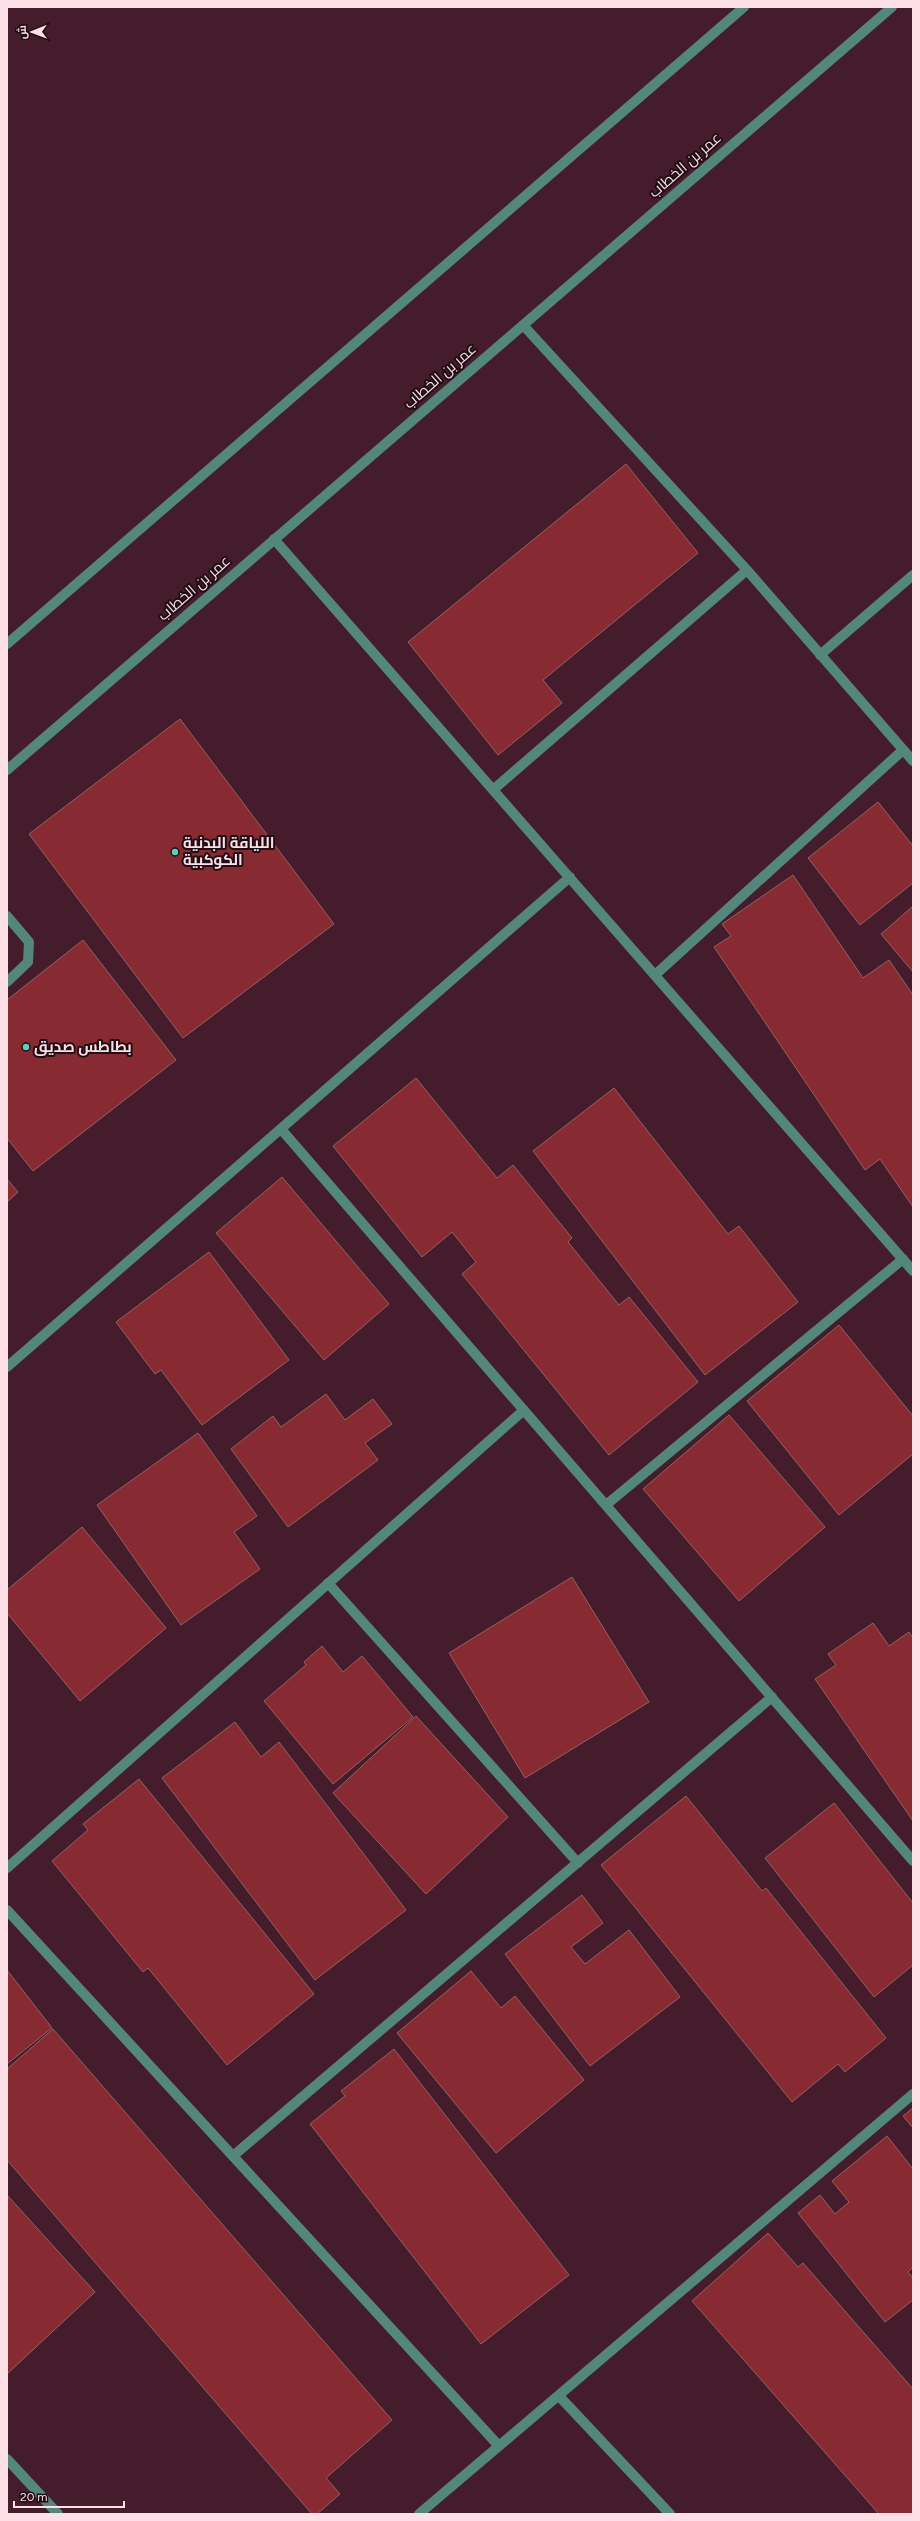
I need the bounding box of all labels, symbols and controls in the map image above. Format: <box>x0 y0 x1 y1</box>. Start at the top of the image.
north arrow <box>12 12 52 52</box>
text: ش <box>16 25 29 39</box>
street label: عمر بن الخطاب <box>645 129 726 202</box>
street label: عمر بن الخطاب <box>400 340 481 413</box>
street label: عمر بن الخطاب <box>154 552 235 625</box>
place label: اللياقة البدنية الكوكبية <box>183 834 274 869</box>
marker: اللياقة البدنية الكوكبية <box>170 847 180 857</box>
place label: بطاطس صديق <box>34 1038 132 1056</box>
marker: بطاطس صديق <box>21 1042 31 1052</box>
scale bar <box>14 2483 124 2509</box>
text: 20 m <box>20 2490 48 2504</box>

